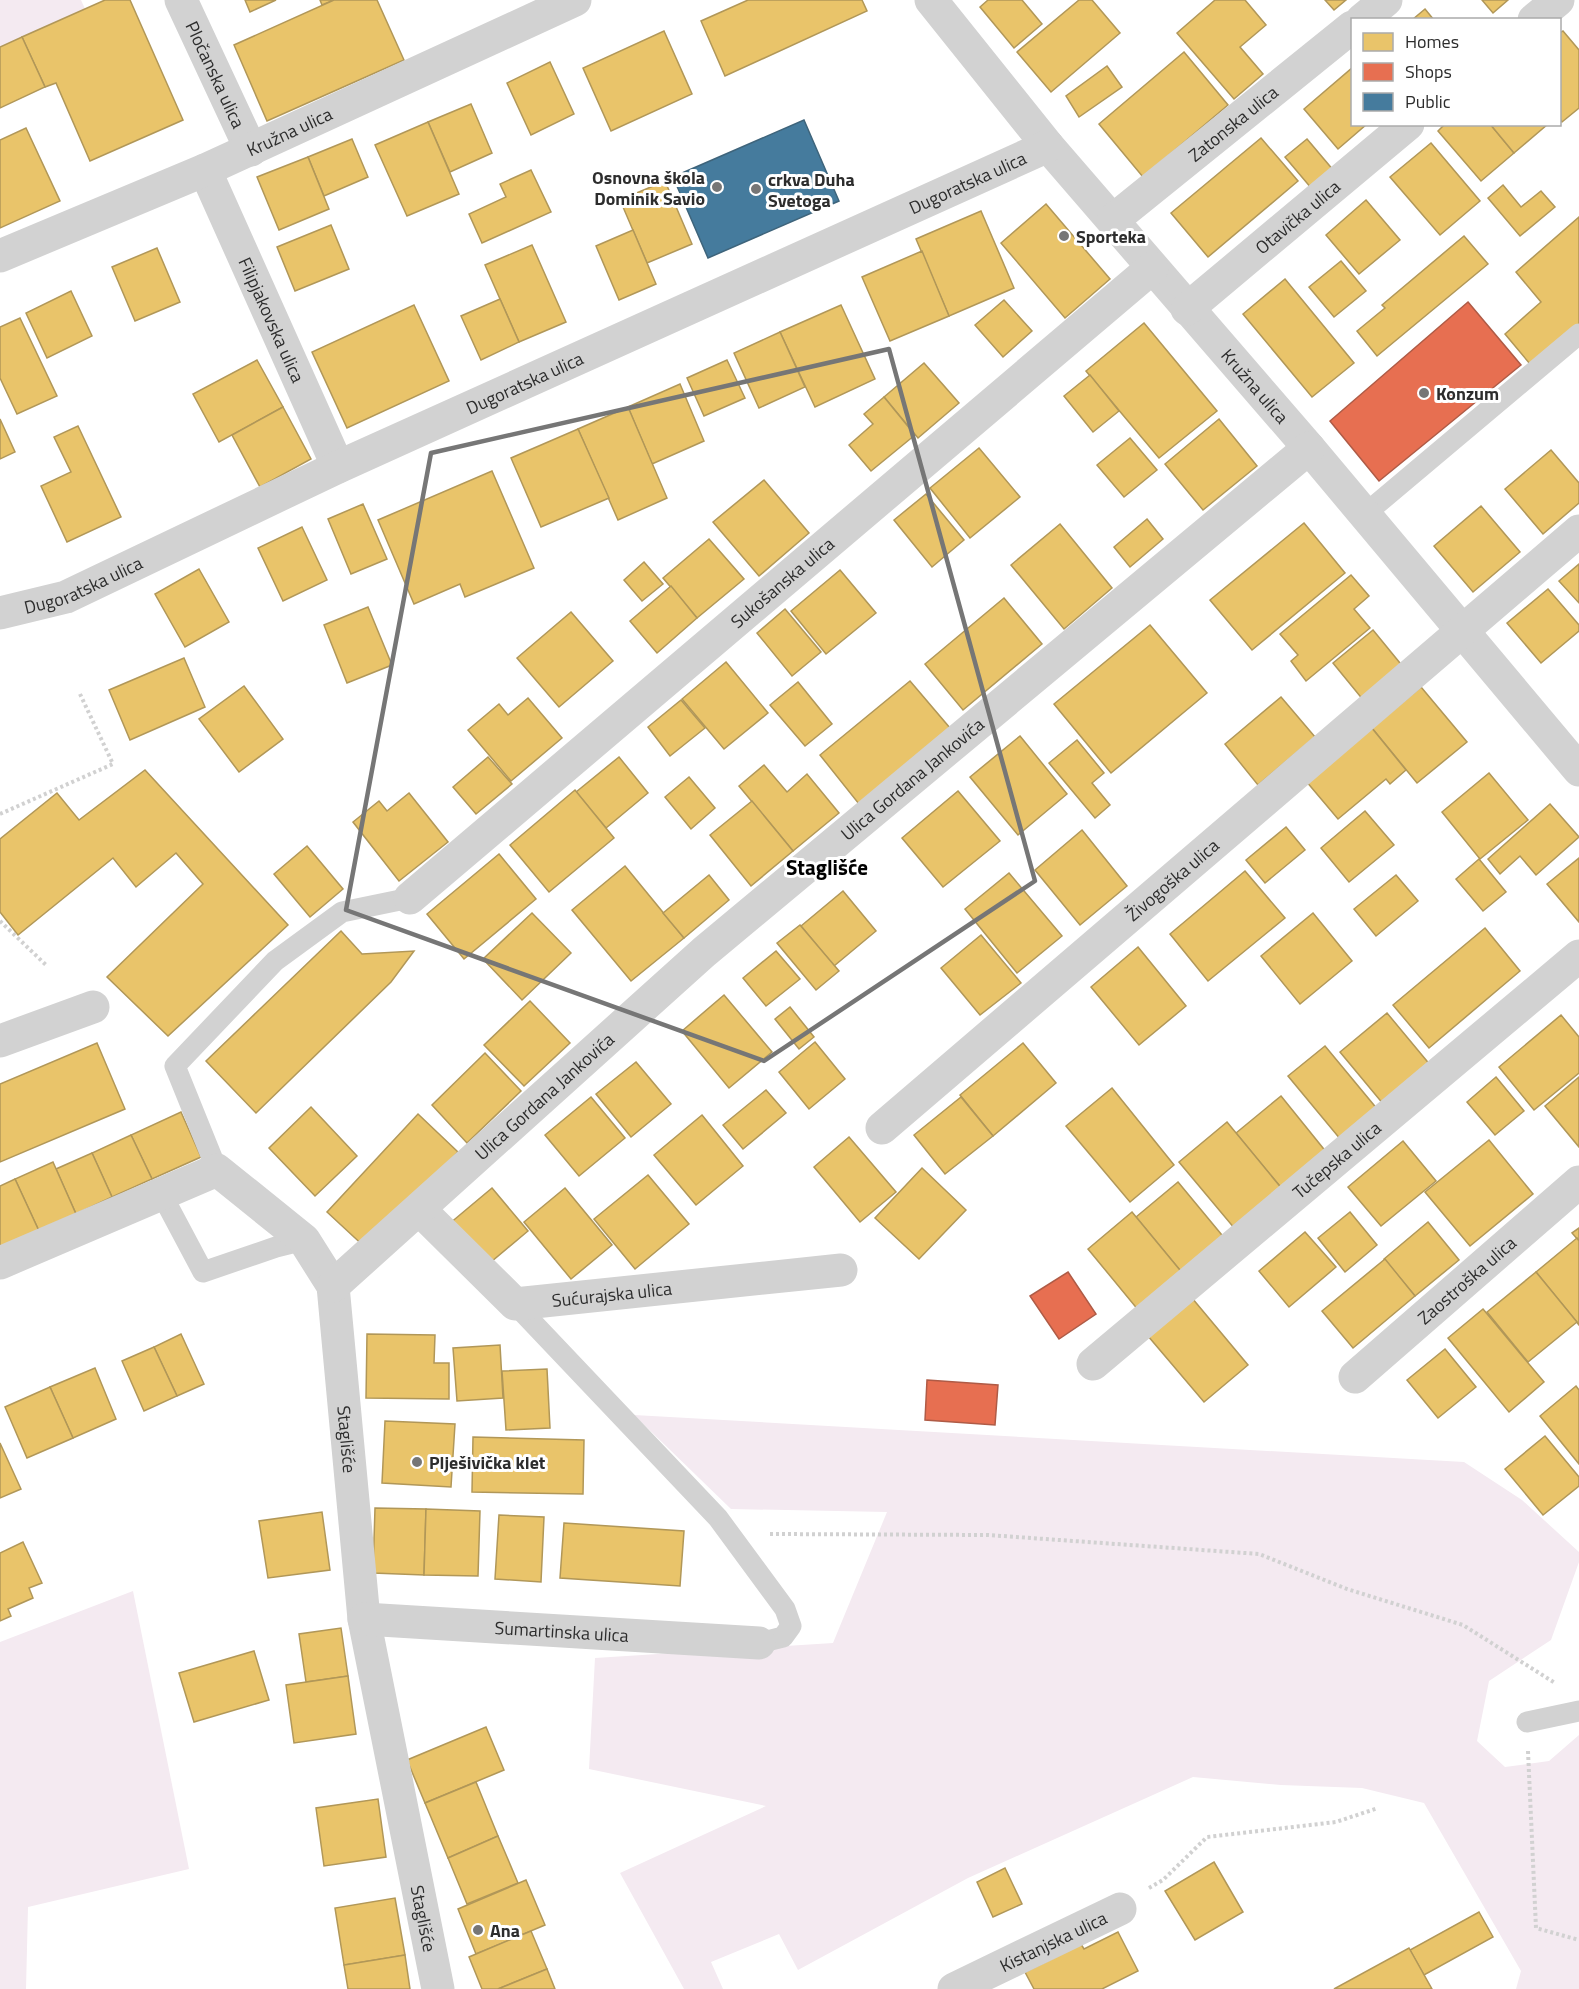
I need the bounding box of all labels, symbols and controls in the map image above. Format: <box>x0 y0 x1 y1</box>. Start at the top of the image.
street label: Pločanska ulica <box>179 16 252 132</box>
legend <box>1351 18 1561 126</box>
text: Homes <box>1405 28 1459 55</box>
text: Shops <box>1405 58 1452 85</box>
street label: Zatonska ulica <box>1182 79 1284 168</box>
text: Public <box>1405 88 1451 115</box>
street label: Kružna ulica <box>242 100 336 163</box>
street label: Dugoratska ulica <box>904 144 1030 221</box>
place label: Osnovna škola Dominik Savio <box>592 164 705 212</box>
place label: crkva Duha Svetoga <box>768 166 855 214</box>
street label: Otavička ulica <box>1249 173 1346 260</box>
marker: Osnovna škola Dominik Savio <box>710 180 724 194</box>
marker: crkva Duha Svetoga <box>749 182 763 196</box>
place label: Sporteka <box>1076 223 1146 250</box>
marker: Sporteka <box>1057 229 1071 243</box>
street label: Filipjakovska ulica <box>232 253 312 387</box>
street label: Kružna ulica <box>1215 342 1295 429</box>
street label: Dugoratska ulica <box>461 344 587 421</box>
place label: Konzum <box>1436 380 1499 407</box>
marker: Konzum <box>1417 386 1431 400</box>
street label: Sukošanska ulica <box>724 530 840 634</box>
street label: Dugoratska ulica <box>21 549 147 620</box>
street label: Ulica Gordana Jankovića <box>834 711 990 847</box>
street label: Živogoška ulica <box>1120 832 1225 927</box>
district label: Staglišće <box>786 851 868 883</box>
street label: Ulica Gordana Jankovića <box>468 1026 620 1166</box>
street label: Tučepska ulica <box>1286 1114 1387 1205</box>
street label: Zaostroška ulica <box>1411 1229 1522 1330</box>
street label: Sućurajska ulica <box>551 1274 673 1314</box>
street label: Staglišće <box>331 1404 364 1474</box>
place label: Plješivička klet <box>429 1449 546 1476</box>
marker: Plješivička klet <box>410 1455 424 1469</box>
street label: Sumartinska ulica <box>494 1613 629 1649</box>
street label: Staglišće <box>404 1883 444 1954</box>
street label: Kistanjska ulica <box>995 1904 1111 1979</box>
place label: Ana <box>490 1917 520 1944</box>
marker: Ana <box>471 1923 485 1937</box>

